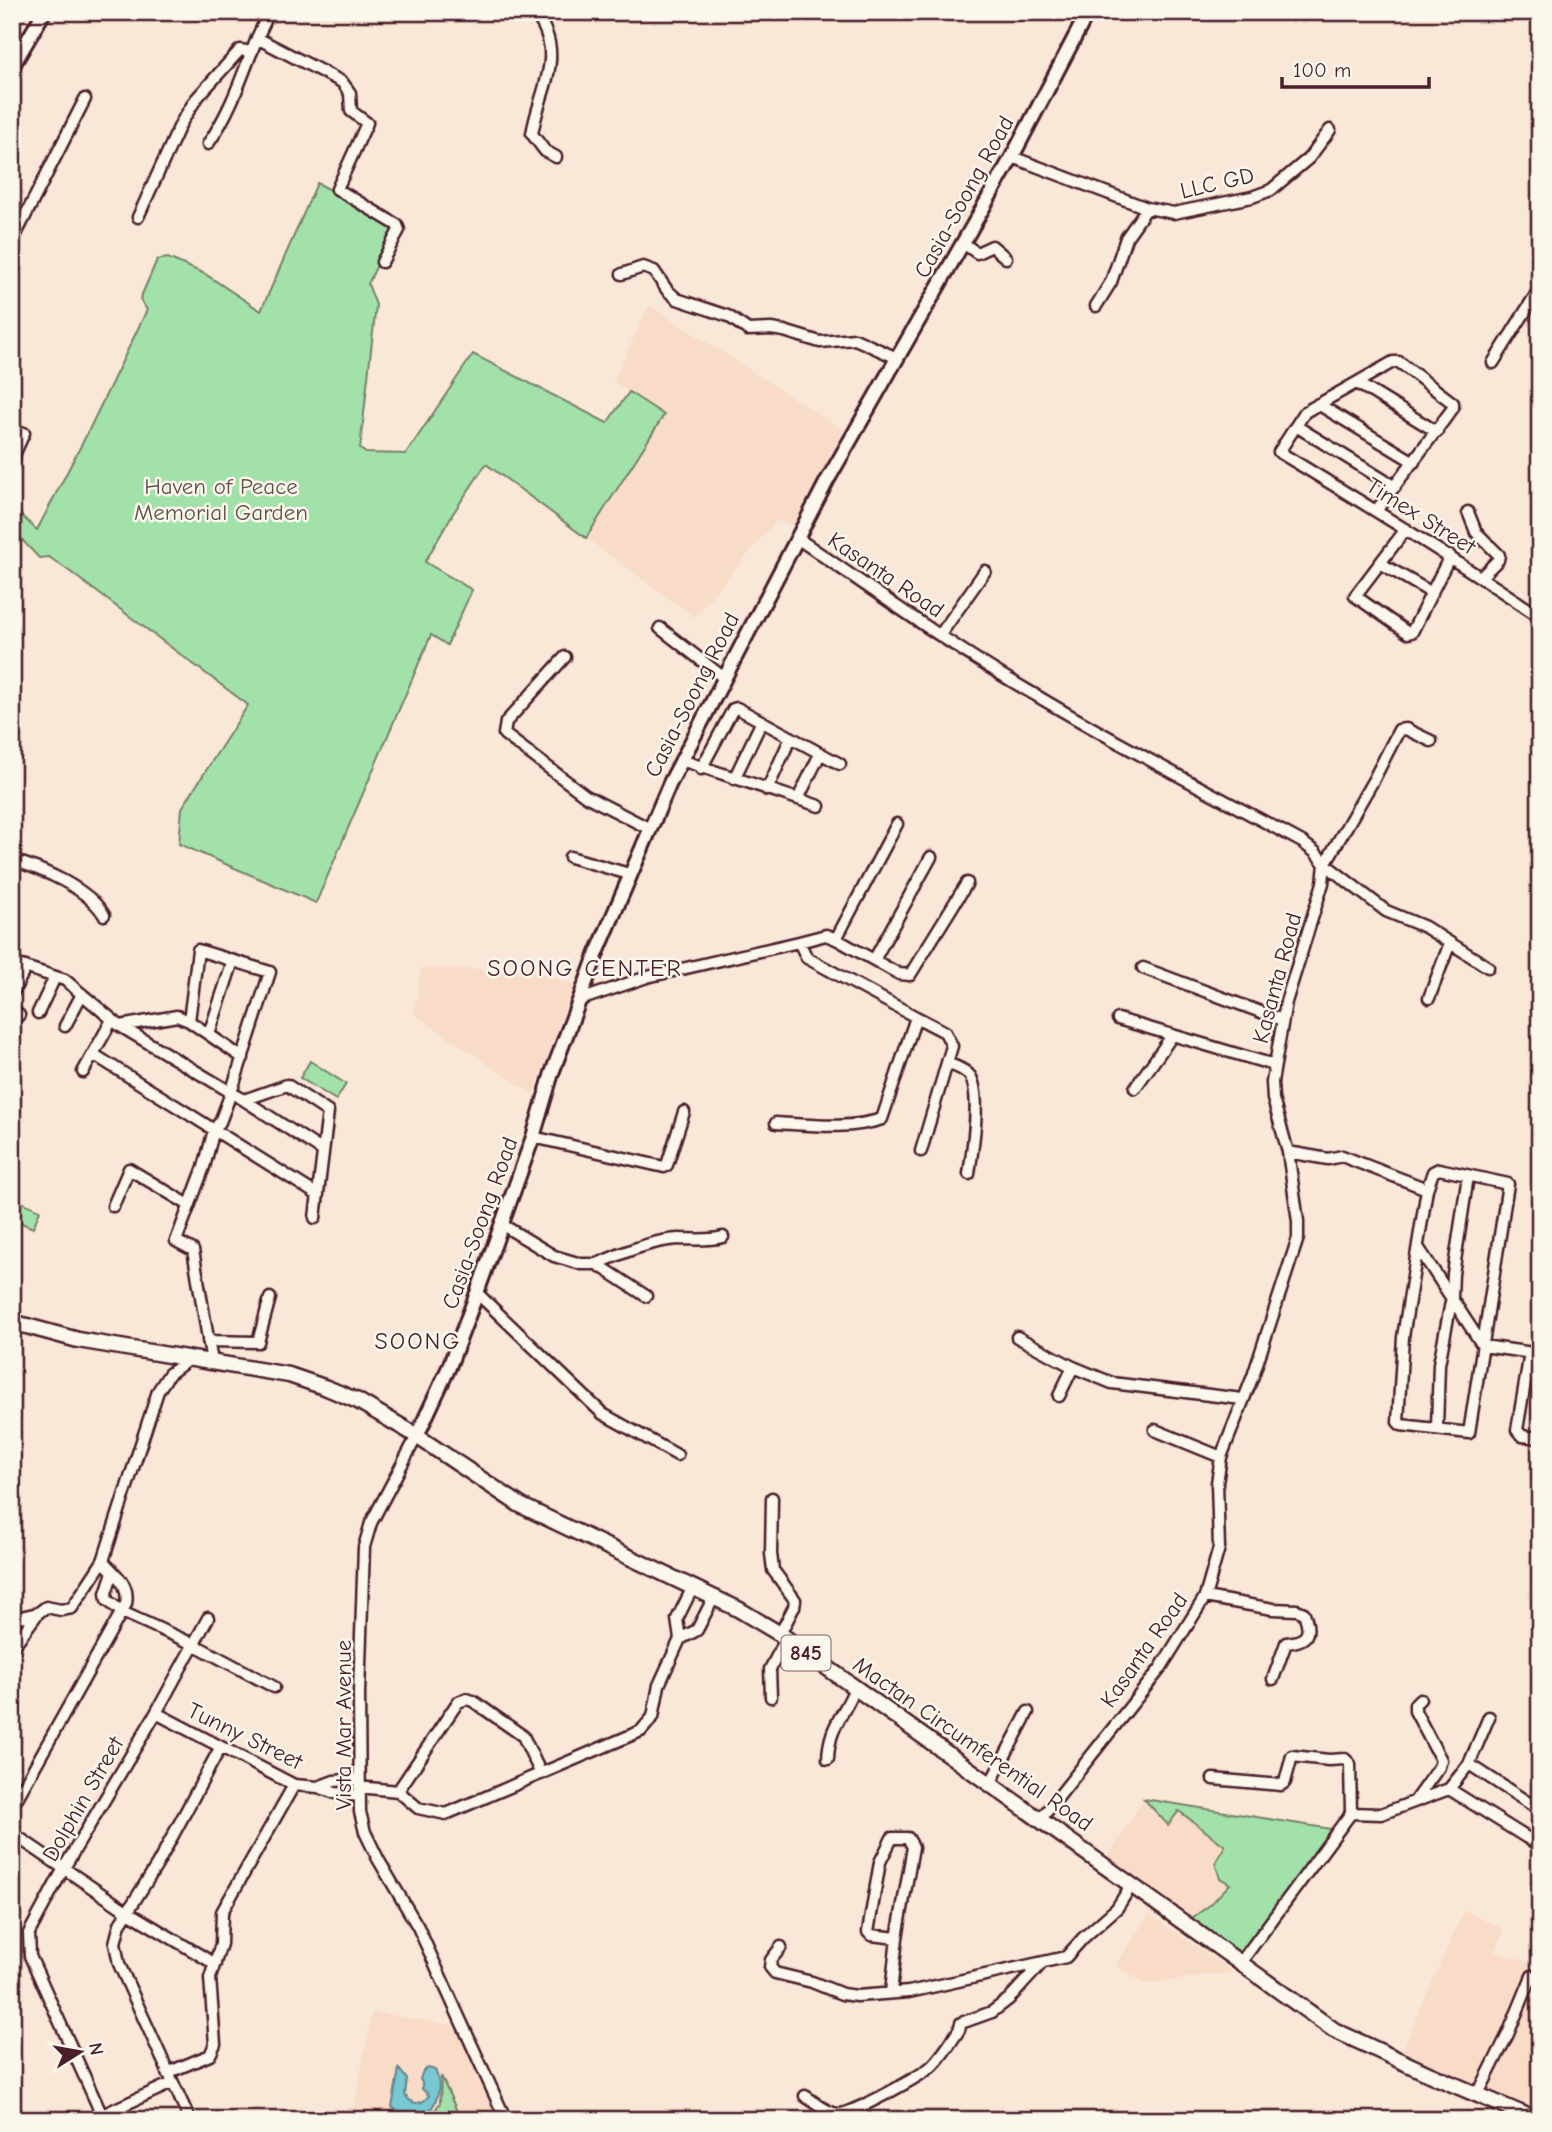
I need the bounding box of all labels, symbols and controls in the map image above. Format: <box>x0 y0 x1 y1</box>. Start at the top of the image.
scale bar <box>1282 46 1430 90</box>
text: 100 m <box>1293 58 1351 82</box>
street label: Casia-Soong Road <box>908 111 1020 283</box>
street label: LLC GD <box>1177 161 1257 205</box>
street label: Timex Street <box>1361 472 1482 561</box>
park label: Haven of Peace Memorial Garden <box>134 473 308 526</box>
street label: Kasanta Road <box>823 526 949 624</box>
street label: Casia-Soong Road <box>639 608 745 782</box>
street label: Kasanta Road <box>1247 910 1307 1046</box>
district label: SOONG CENTER <box>487 954 683 982</box>
street label: Casia-Soong Road <box>436 1133 524 1313</box>
district label: SOONG <box>374 1327 462 1355</box>
street label: Kasanta Road <box>1095 1587 1193 1713</box>
road number: 845 <box>782 1636 830 1670</box>
street label: Vista Mar Avenue <box>330 1640 357 1810</box>
street label: Mactan Circumferential Road <box>848 1651 1098 1837</box>
street label: Tunny Street <box>183 1697 308 1776</box>
street label: Dolphin Street <box>36 1731 130 1866</box>
north arrow <box>46 2016 116 2086</box>
text: N <box>84 2041 108 2057</box>

